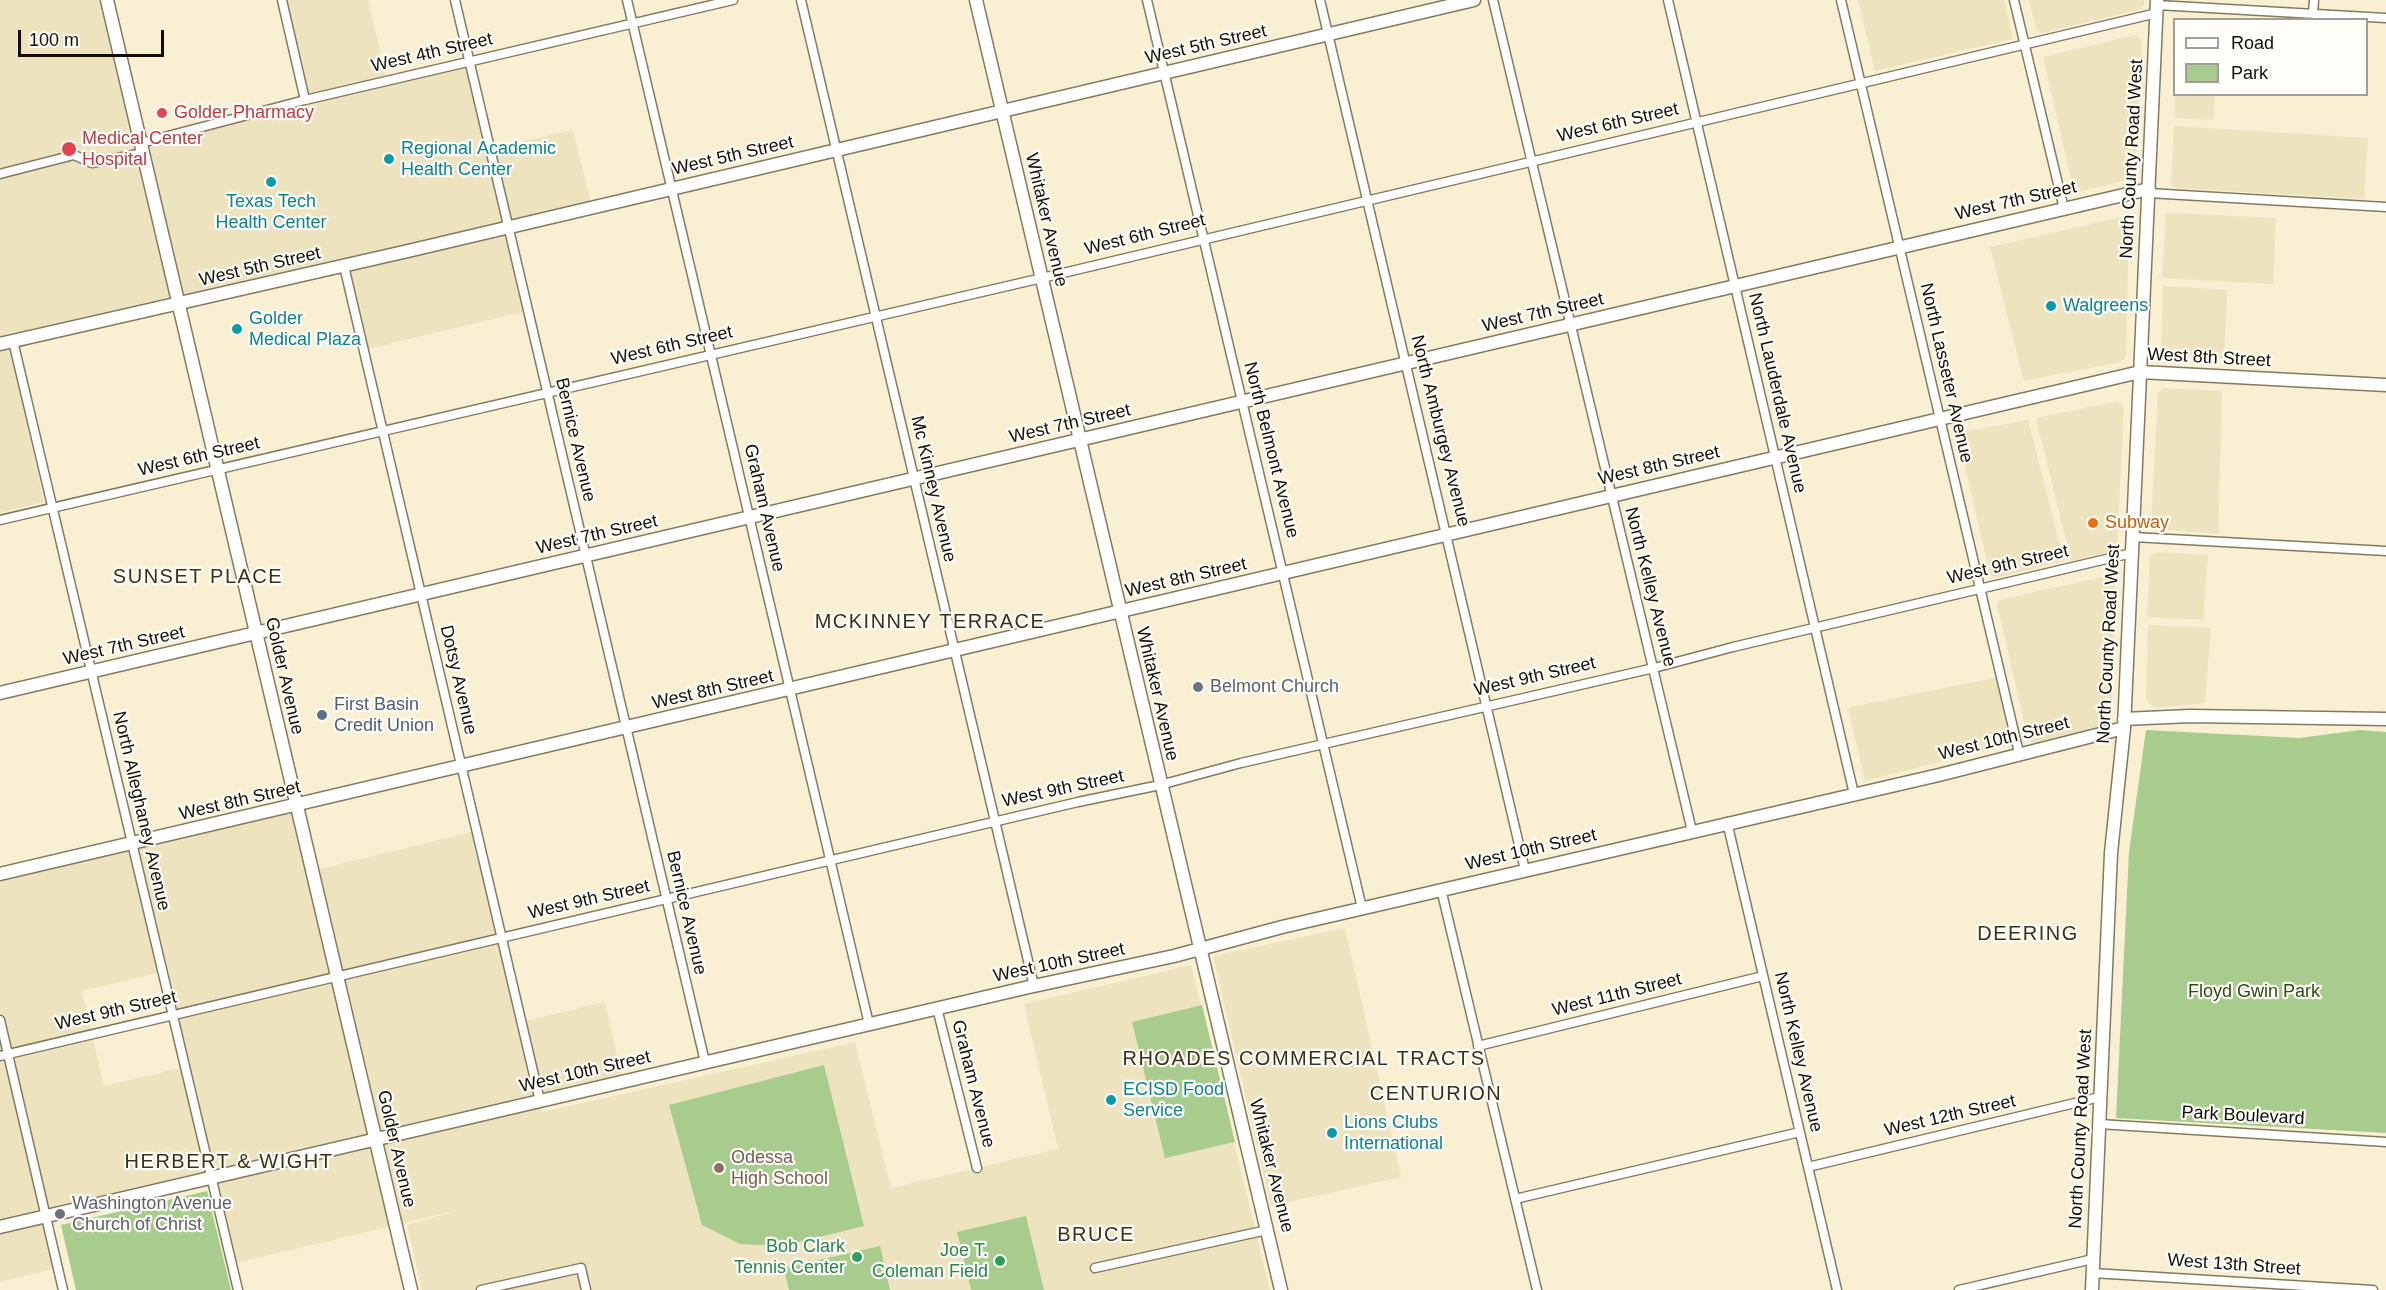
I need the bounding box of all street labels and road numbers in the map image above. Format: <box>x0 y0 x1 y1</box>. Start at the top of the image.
street label: West 5th Street <box>1143 21 1269 69</box>
street label: West 4th Street <box>369 29 495 77</box>
street label: North County Road West <box>2116 59 2148 259</box>
street label: West 6th Street <box>1555 99 1681 147</box>
street label: West 5th Street <box>670 132 796 180</box>
street label: Whitaker Avenue <box>1020 151 1072 289</box>
street label: West 7th Street <box>1953 177 2079 225</box>
street label: West 6th Street <box>1082 210 1208 260</box>
street label: West 5th Street <box>197 243 323 291</box>
street label: North Lasseter Avenue <box>1915 281 1977 465</box>
street label: West 7th Street <box>1480 289 1606 337</box>
street label: North Lauderdale Avenue <box>1743 291 1811 495</box>
street label: West 6th Street <box>609 322 735 370</box>
street label: North Amburgey Avenue <box>1406 333 1474 529</box>
street label: West 8th Street <box>2147 344 2271 372</box>
street label: North Belmont Avenue <box>1239 360 1303 540</box>
street label: Bernice Avenue <box>550 376 600 504</box>
street label: West 7th Street <box>1007 400 1133 448</box>
street label: Mc Kinney Avenue <box>906 414 960 564</box>
street label: West 6th Street <box>136 433 262 481</box>
street label: Graham Avenue <box>739 442 789 574</box>
street label: West 8th Street <box>1596 442 1722 490</box>
street label: North Kelley Avenue <box>1620 505 1680 669</box>
street label: West 7th Street <box>534 511 660 559</box>
street label: West 9th Street <box>1945 541 2071 589</box>
street label: North County Road West <box>2093 544 2125 744</box>
street label: West 8th Street <box>1123 554 1249 602</box>
street label: Golder Avenue <box>260 615 308 737</box>
street label: West 7th Street <box>61 622 187 670</box>
street label: Dotsy Avenue <box>435 623 481 737</box>
street label: Whitaker Avenue <box>1131 625 1183 763</box>
street label: West 9th Street <box>1472 653 1598 701</box>
street label: West 8th Street <box>650 666 776 714</box>
street label: North Alleghaney Avenue <box>108 709 174 913</box>
street label: West 10th Street <box>1937 712 2071 766</box>
street label: West 9th Street <box>1000 766 1126 812</box>
street label: West 8th Street <box>177 777 303 825</box>
street label: West 10th Street <box>1463 824 1599 876</box>
street label: Bernice Avenue <box>661 849 711 977</box>
street label: West 9th Street <box>526 876 652 924</box>
street label: West 10th Street <box>991 939 1127 987</box>
street label: West 11th Street <box>1550 969 1684 1021</box>
street label: North Kelley Avenue <box>1769 970 1827 1134</box>
street label: West 9th Street <box>53 987 179 1035</box>
street label: Graham Avenue <box>947 1018 999 1150</box>
street label: North County Road West <box>2065 1029 2097 1229</box>
street label: West 10th Street <box>517 1046 653 1098</box>
street label: Golder Avenue <box>372 1088 420 1210</box>
street label: West 12th Street <box>1882 1090 2018 1142</box>
street label: Whitaker Avenue <box>1244 1097 1298 1235</box>
street label: Park Boulevard <box>2181 1102 2305 1130</box>
street label: West 13th Street <box>2167 1250 2301 1280</box>

